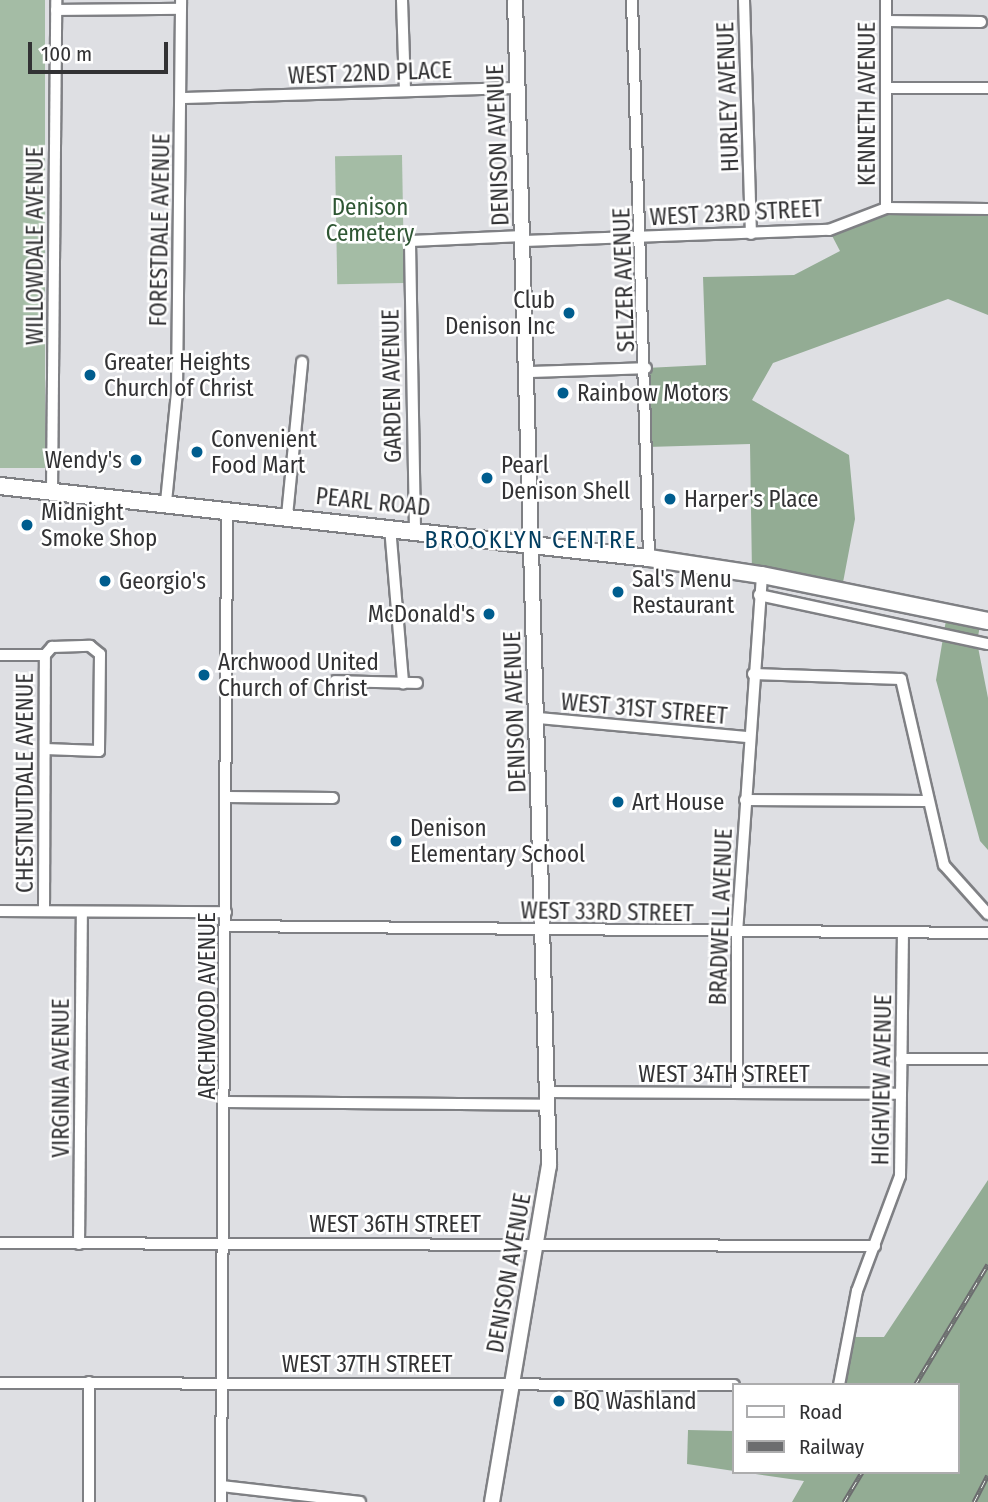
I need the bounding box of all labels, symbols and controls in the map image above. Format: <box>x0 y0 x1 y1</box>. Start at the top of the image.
street label: HURLEY AVENUE <box>712 21 744 173</box>
street label: KENNETH AVENUE <box>853 22 881 186</box>
scale bar <box>32 28 172 72</box>
text: 100 m <box>41 41 92 67</box>
street label: WEST 22ND PLACE <box>287 56 453 90</box>
street label: DENISON AVENUE <box>481 64 515 226</box>
street label: FORESTDALE AVENUE <box>145 133 175 327</box>
street label: WILLOWDALE AVENUE <box>21 147 49 345</box>
park label: Denison Cemetery <box>326 193 414 247</box>
street label: WEST 23RD STREET <box>649 195 823 231</box>
street label: SELZER AVENUE <box>608 207 640 353</box>
place label: Club Denison Inc <box>445 286 555 340</box>
marker: Club Denison Inc <box>561 305 577 321</box>
street label: GARDEN AVENUE <box>377 309 407 463</box>
place label: Greater Heights Church of Christ <box>104 348 254 402</box>
marker: Greater Heights Church of Christ <box>82 367 98 383</box>
place label: Rainbow Motors <box>577 379 729 407</box>
marker: Rainbow Motors <box>555 385 571 401</box>
place label: Convenient Food Mart <box>211 425 317 479</box>
marker: Convenient Food Mart <box>189 444 205 460</box>
place label: Wendy's <box>45 446 122 474</box>
place label: Pearl Denison Shell <box>501 451 630 505</box>
marker: Wendy's <box>128 452 144 468</box>
marker: Pearl Denison Shell <box>479 470 495 486</box>
street label: PEARL ROAD <box>314 482 432 522</box>
place label: Harper's Place <box>684 485 818 513</box>
marker: Harper's Place <box>662 491 678 507</box>
place label: Midnight Smoke Shop <box>41 498 157 552</box>
marker: Midnight Smoke Shop <box>19 517 35 533</box>
district label: BROOKLYN CENTRE <box>426 527 636 555</box>
place label: Sal's Menu Restaurant <box>632 565 734 619</box>
place label: Georgio's <box>119 567 206 595</box>
marker: Georgio's <box>97 573 113 589</box>
marker: Sal's Menu Restaurant <box>610 584 626 600</box>
place label: McDonald's <box>368 600 475 628</box>
marker: McDonald's <box>481 606 497 622</box>
street label: DENISON AVENUE <box>498 631 532 793</box>
place label: Archwood United Church of Christ <box>218 648 379 702</box>
marker: Archwood United Church of Christ <box>196 667 212 683</box>
street label: CHESTNUTDALE AVENUE <box>11 673 39 893</box>
street label: WEST 31ST STREET <box>560 688 728 730</box>
place label: Art House <box>632 788 724 816</box>
marker: Art House <box>610 794 626 810</box>
place label: Denison Elementary School <box>410 814 585 868</box>
street label: BRADWELL AVENUE <box>704 828 738 1006</box>
marker: Denison Elementary School <box>388 833 404 849</box>
street label: WEST 33RD STREET <box>520 897 694 927</box>
street label: ARCHWOOD AVENUE <box>193 912 221 1100</box>
street label: HIGHVIEW AVENUE <box>867 994 897 1166</box>
street label: VIRGINIA AVENUE <box>47 998 75 1158</box>
street label: WEST 34TH STREET <box>638 1060 810 1088</box>
street label: DENISON AVENUE <box>481 1191 537 1355</box>
street label: WEST 36TH STREET <box>309 1210 481 1238</box>
street label: WEST 37TH STREET <box>282 1350 452 1378</box>
legend <box>732 1383 960 1474</box>
place label: BQ Washland <box>573 1387 697 1415</box>
marker: BQ Washland <box>551 1393 567 1409</box>
text: Road <box>799 1399 843 1425</box>
text: Railway <box>799 1434 864 1460</box>

